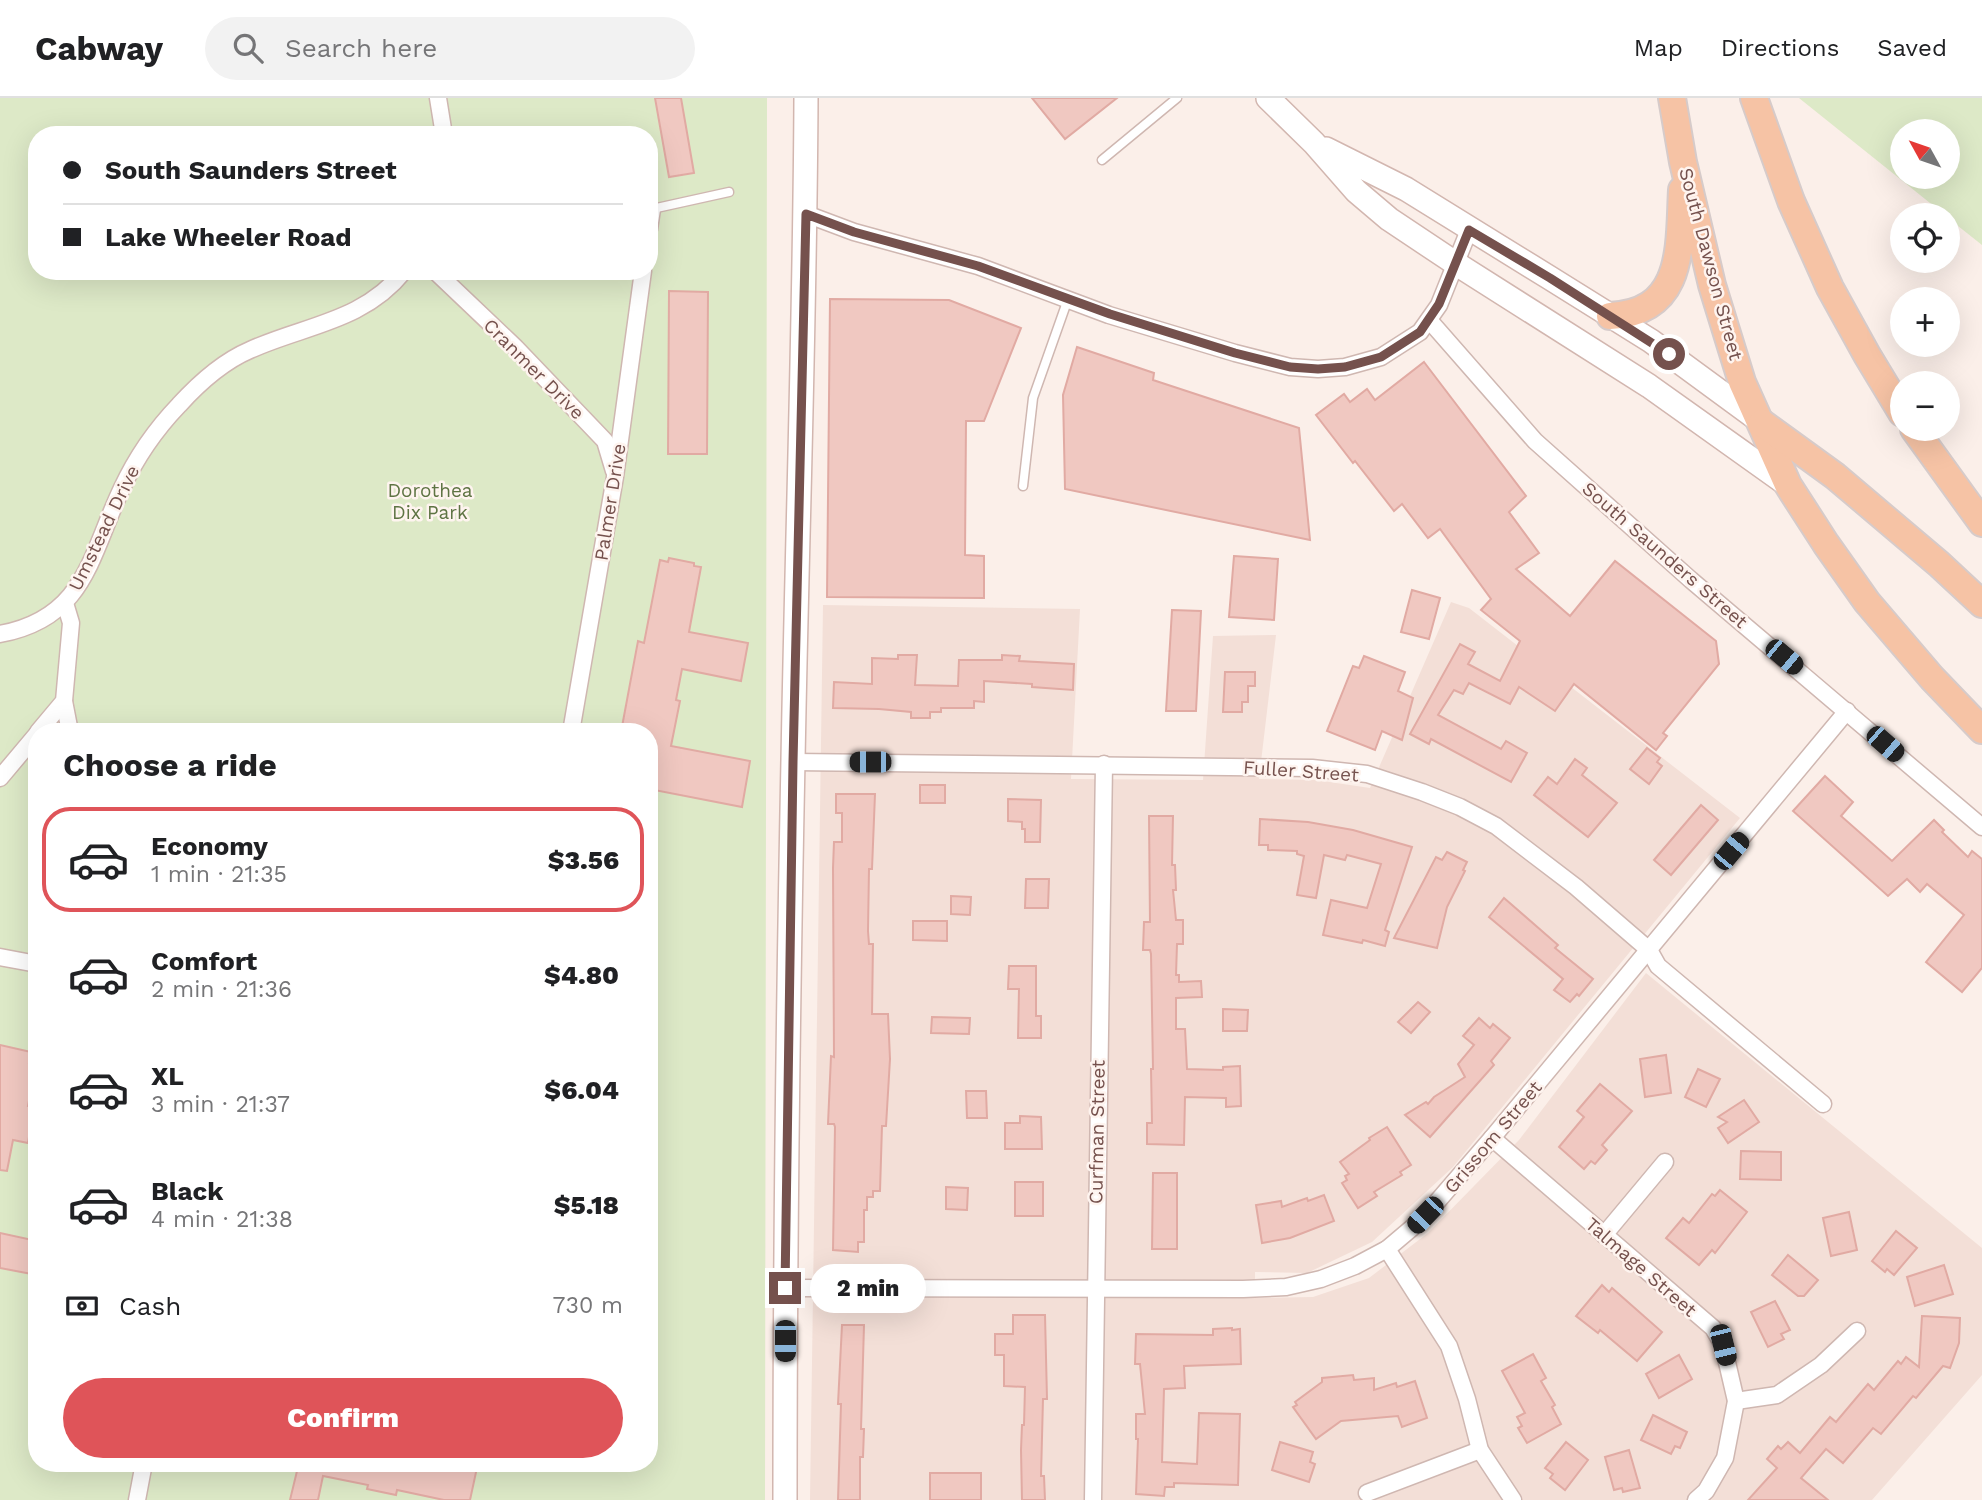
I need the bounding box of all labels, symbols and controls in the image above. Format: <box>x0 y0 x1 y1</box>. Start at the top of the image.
search box <box>205 17 695 80</box>
text: Cabway <box>35 29 163 68</box>
icon: search <box>229 29 267 67</box>
text: Search here <box>285 33 437 63</box>
text: Map <box>1634 34 1683 62</box>
text: Directions <box>1721 34 1839 62</box>
text: Saved <box>1877 34 1947 62</box>
north arrow <box>1890 119 1960 189</box>
map controls <box>1890 119 1960 441</box>
text: South Saunders Street <box>105 155 397 185</box>
street label: South Dawson Street <box>1674 165 1748 363</box>
button: locate <box>1890 203 1960 273</box>
text: Lake Wheeler Road <box>105 222 352 252</box>
button: + <box>1890 287 1960 357</box>
street label: Cranmer Drive <box>479 314 589 424</box>
route start <box>1653 338 1685 370</box>
button: − <box>1890 371 1960 441</box>
street label: Palmer Drive <box>589 442 631 562</box>
street label: Umstead Drive <box>64 461 144 595</box>
street label: South Saunders Street <box>1578 477 1752 633</box>
park label: Dorothea Dix Park <box>387 479 473 524</box>
car <box>1762 635 1807 679</box>
car <box>1863 722 1908 766</box>
text: Choose a ride <box>63 746 277 784</box>
car <box>850 752 892 773</box>
street label: Fuller Street <box>1242 755 1360 787</box>
icon: car <box>67 828 130 891</box>
car <box>1710 828 1753 874</box>
text: Economy <box>151 831 268 861</box>
text: $3.56 <box>548 845 619 875</box>
text: 1 min · 21:35 <box>151 861 287 888</box>
icon: car <box>67 943 130 1006</box>
text: Comfort <box>151 946 257 976</box>
text: $4.80 <box>544 960 619 990</box>
text: 2 min · 21:36 <box>151 976 292 1003</box>
icon: car <box>67 1058 130 1121</box>
street label: Curfman Street <box>1084 1060 1110 1204</box>
text: XL <box>151 1061 184 1091</box>
text: $6.04 <box>544 1075 619 1105</box>
street label: Grissom Street <box>1439 1076 1547 1198</box>
text: 3 min · 21:37 <box>151 1091 290 1118</box>
icon: car <box>67 1173 130 1236</box>
text: Black <box>151 1176 223 1206</box>
text: $5.18 <box>554 1190 619 1220</box>
car <box>1403 1193 1448 1237</box>
text: 4 min · 21:38 <box>151 1206 293 1233</box>
street label: Talmage Street <box>1581 1212 1701 1322</box>
callout: 2 min <box>810 1264 925 1312</box>
route end <box>769 1272 801 1304</box>
text: 2 min <box>837 1275 899 1302</box>
icon: cash <box>63 1287 101 1325</box>
text: Cash <box>119 1291 181 1321</box>
text: 730 m <box>553 1292 623 1319</box>
car <box>775 1320 796 1362</box>
car <box>1708 1322 1739 1368</box>
button: Confirm <box>63 1378 623 1458</box>

